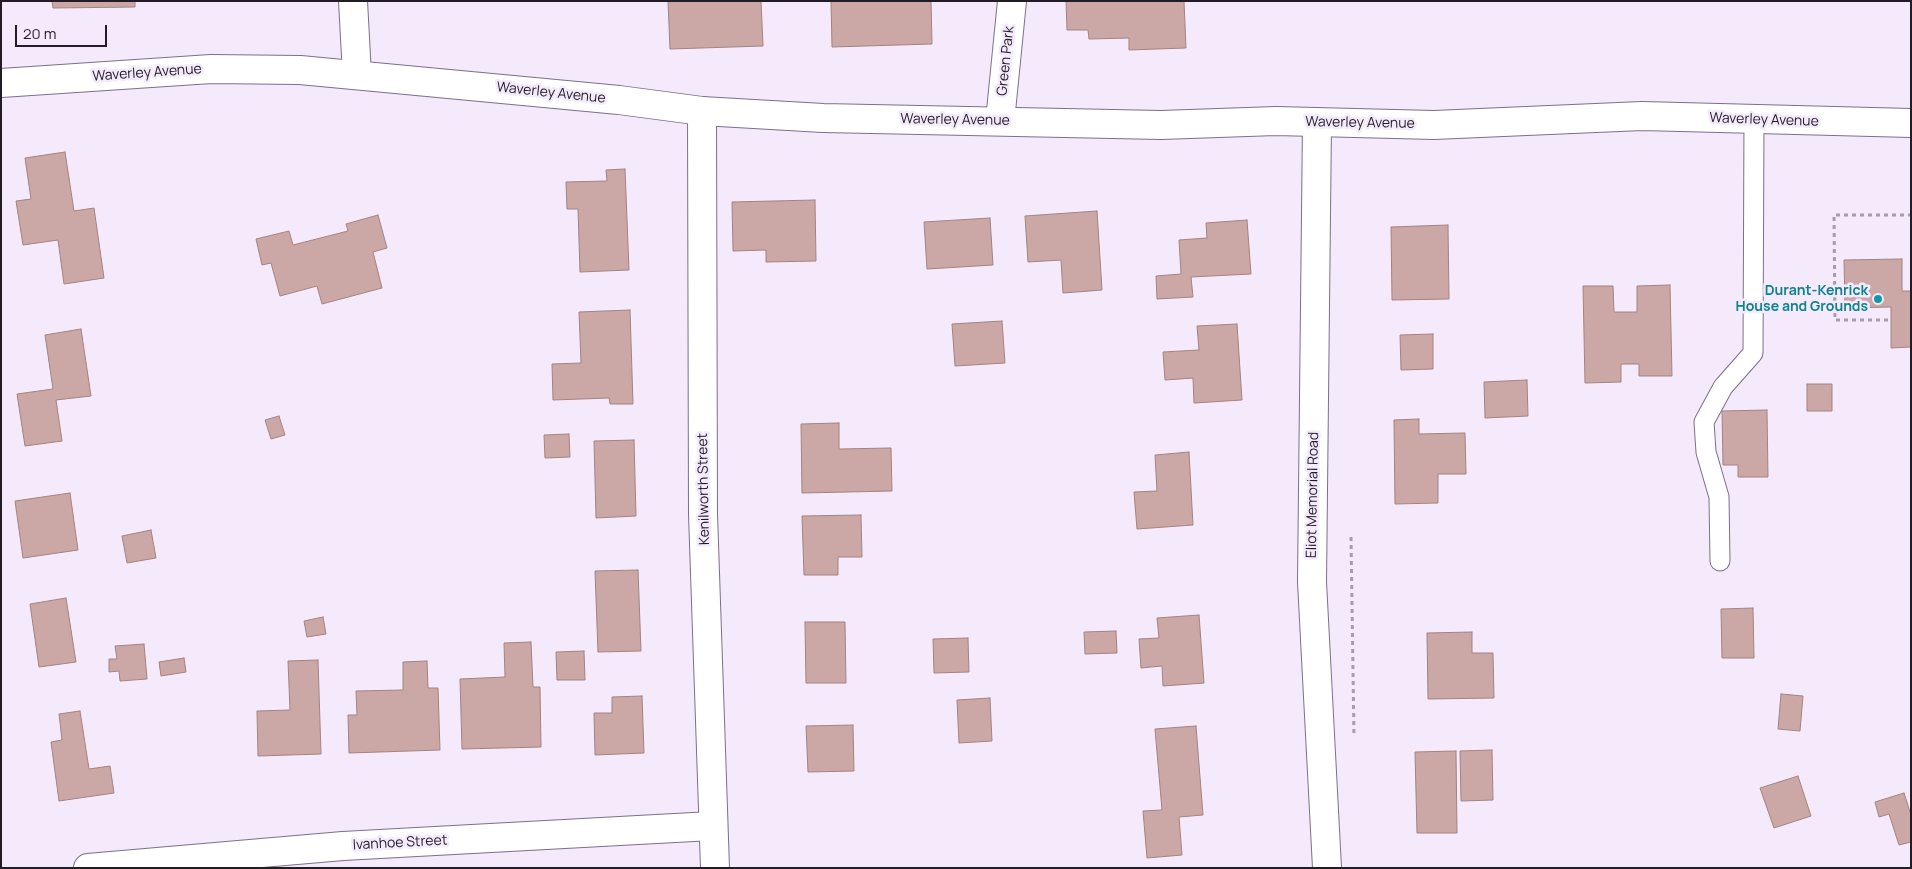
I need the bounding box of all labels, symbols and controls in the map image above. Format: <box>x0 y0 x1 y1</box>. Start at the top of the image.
scale bar <box>18 15 110 47</box>
text: 20 m <box>23 23 56 44</box>
street label: Green Park <box>994 25 1018 97</box>
street label: Waverley Avenue <box>92 61 202 85</box>
street label: Waverley Avenue <box>496 79 606 107</box>
street label: Waverley Avenue <box>1709 110 1819 130</box>
street label: Waverley Avenue <box>900 111 1010 129</box>
street label: Waverley Avenue <box>1305 114 1415 132</box>
place label: Durant-Kenrick House and Grounds <box>1736 283 1868 316</box>
marker: Durant-Kenrick House and Grounds <box>1872 293 1884 305</box>
street label: Eliot Memorial Road <box>1303 432 1323 558</box>
street label: Kenilworth Street <box>695 433 713 545</box>
street label: Ivanhoe Street <box>352 832 448 854</box>

